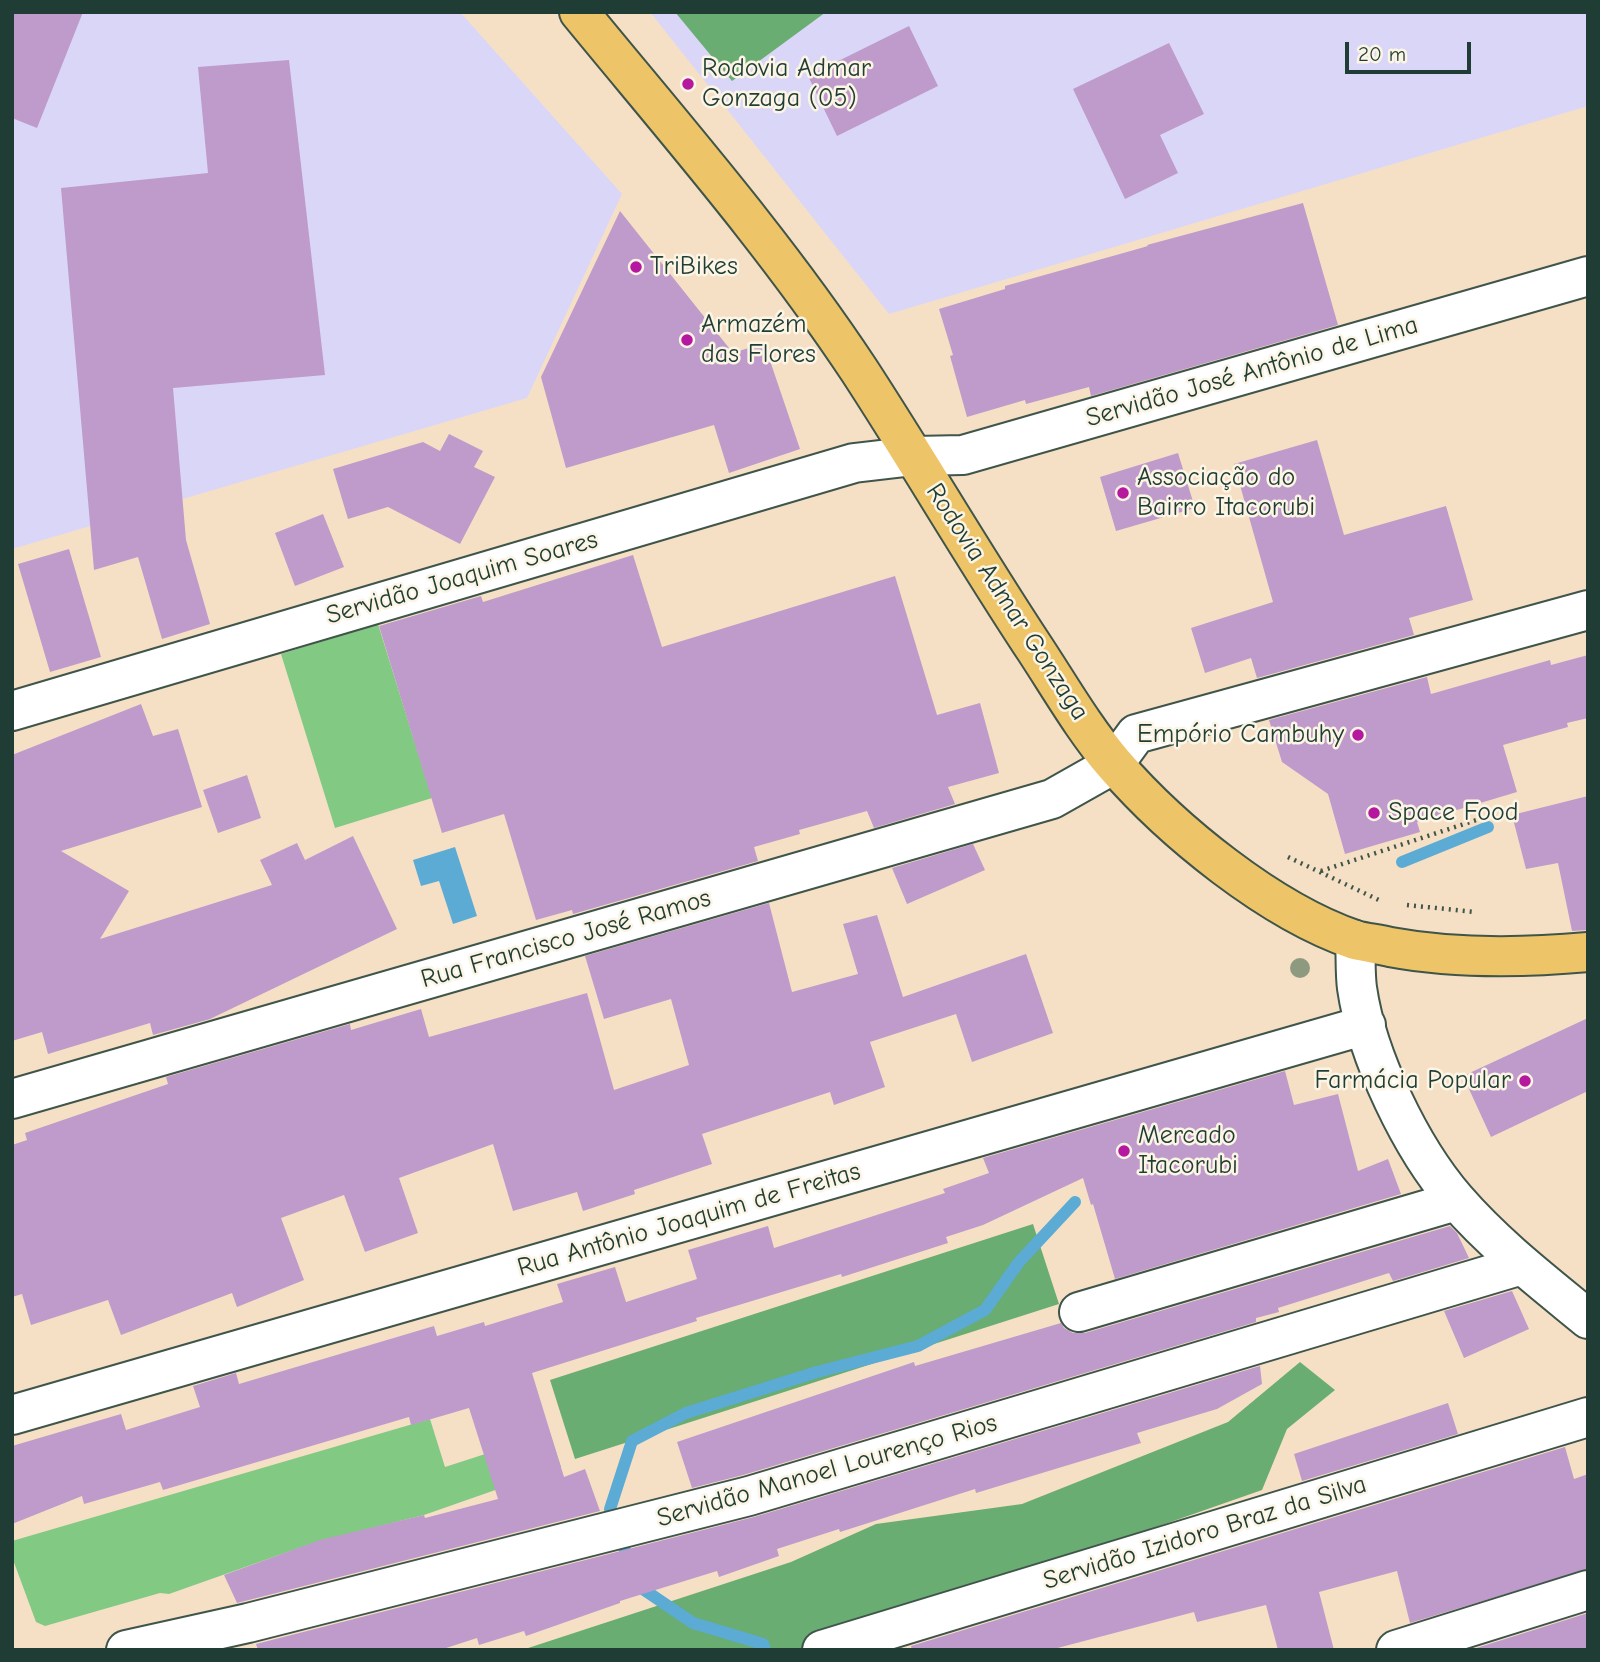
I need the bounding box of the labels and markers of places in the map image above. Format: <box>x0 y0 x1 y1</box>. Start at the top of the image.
place label: Rodovia Admar Gonzaga (05) <box>702 53 871 114</box>
marker: Rodovia Admar Gonzaga (05) <box>680 76 696 92</box>
place label: TriBikes <box>650 251 738 283</box>
marker: TriBikes <box>628 259 644 275</box>
place label: Armazém das Flores <box>701 309 816 370</box>
marker: Armazém das Flores <box>679 332 695 348</box>
place label: Associação do Bairro Itacorubi <box>1137 462 1315 524</box>
marker: Associação do Bairro Itacorubi <box>1115 485 1131 501</box>
place label: Empório Cambuhy <box>1137 719 1344 751</box>
marker: Empório Cambuhy <box>1350 727 1366 743</box>
place label: Space Food <box>1388 797 1519 829</box>
marker: Space Food <box>1366 805 1382 821</box>
place label: Farmácia Popular <box>1315 1065 1511 1097</box>
marker: Farmácia Popular <box>1517 1073 1533 1089</box>
place label: Mercado Itacorubi <box>1138 1120 1238 1182</box>
marker: Mercado Itacorubi <box>1116 1143 1132 1159</box>

